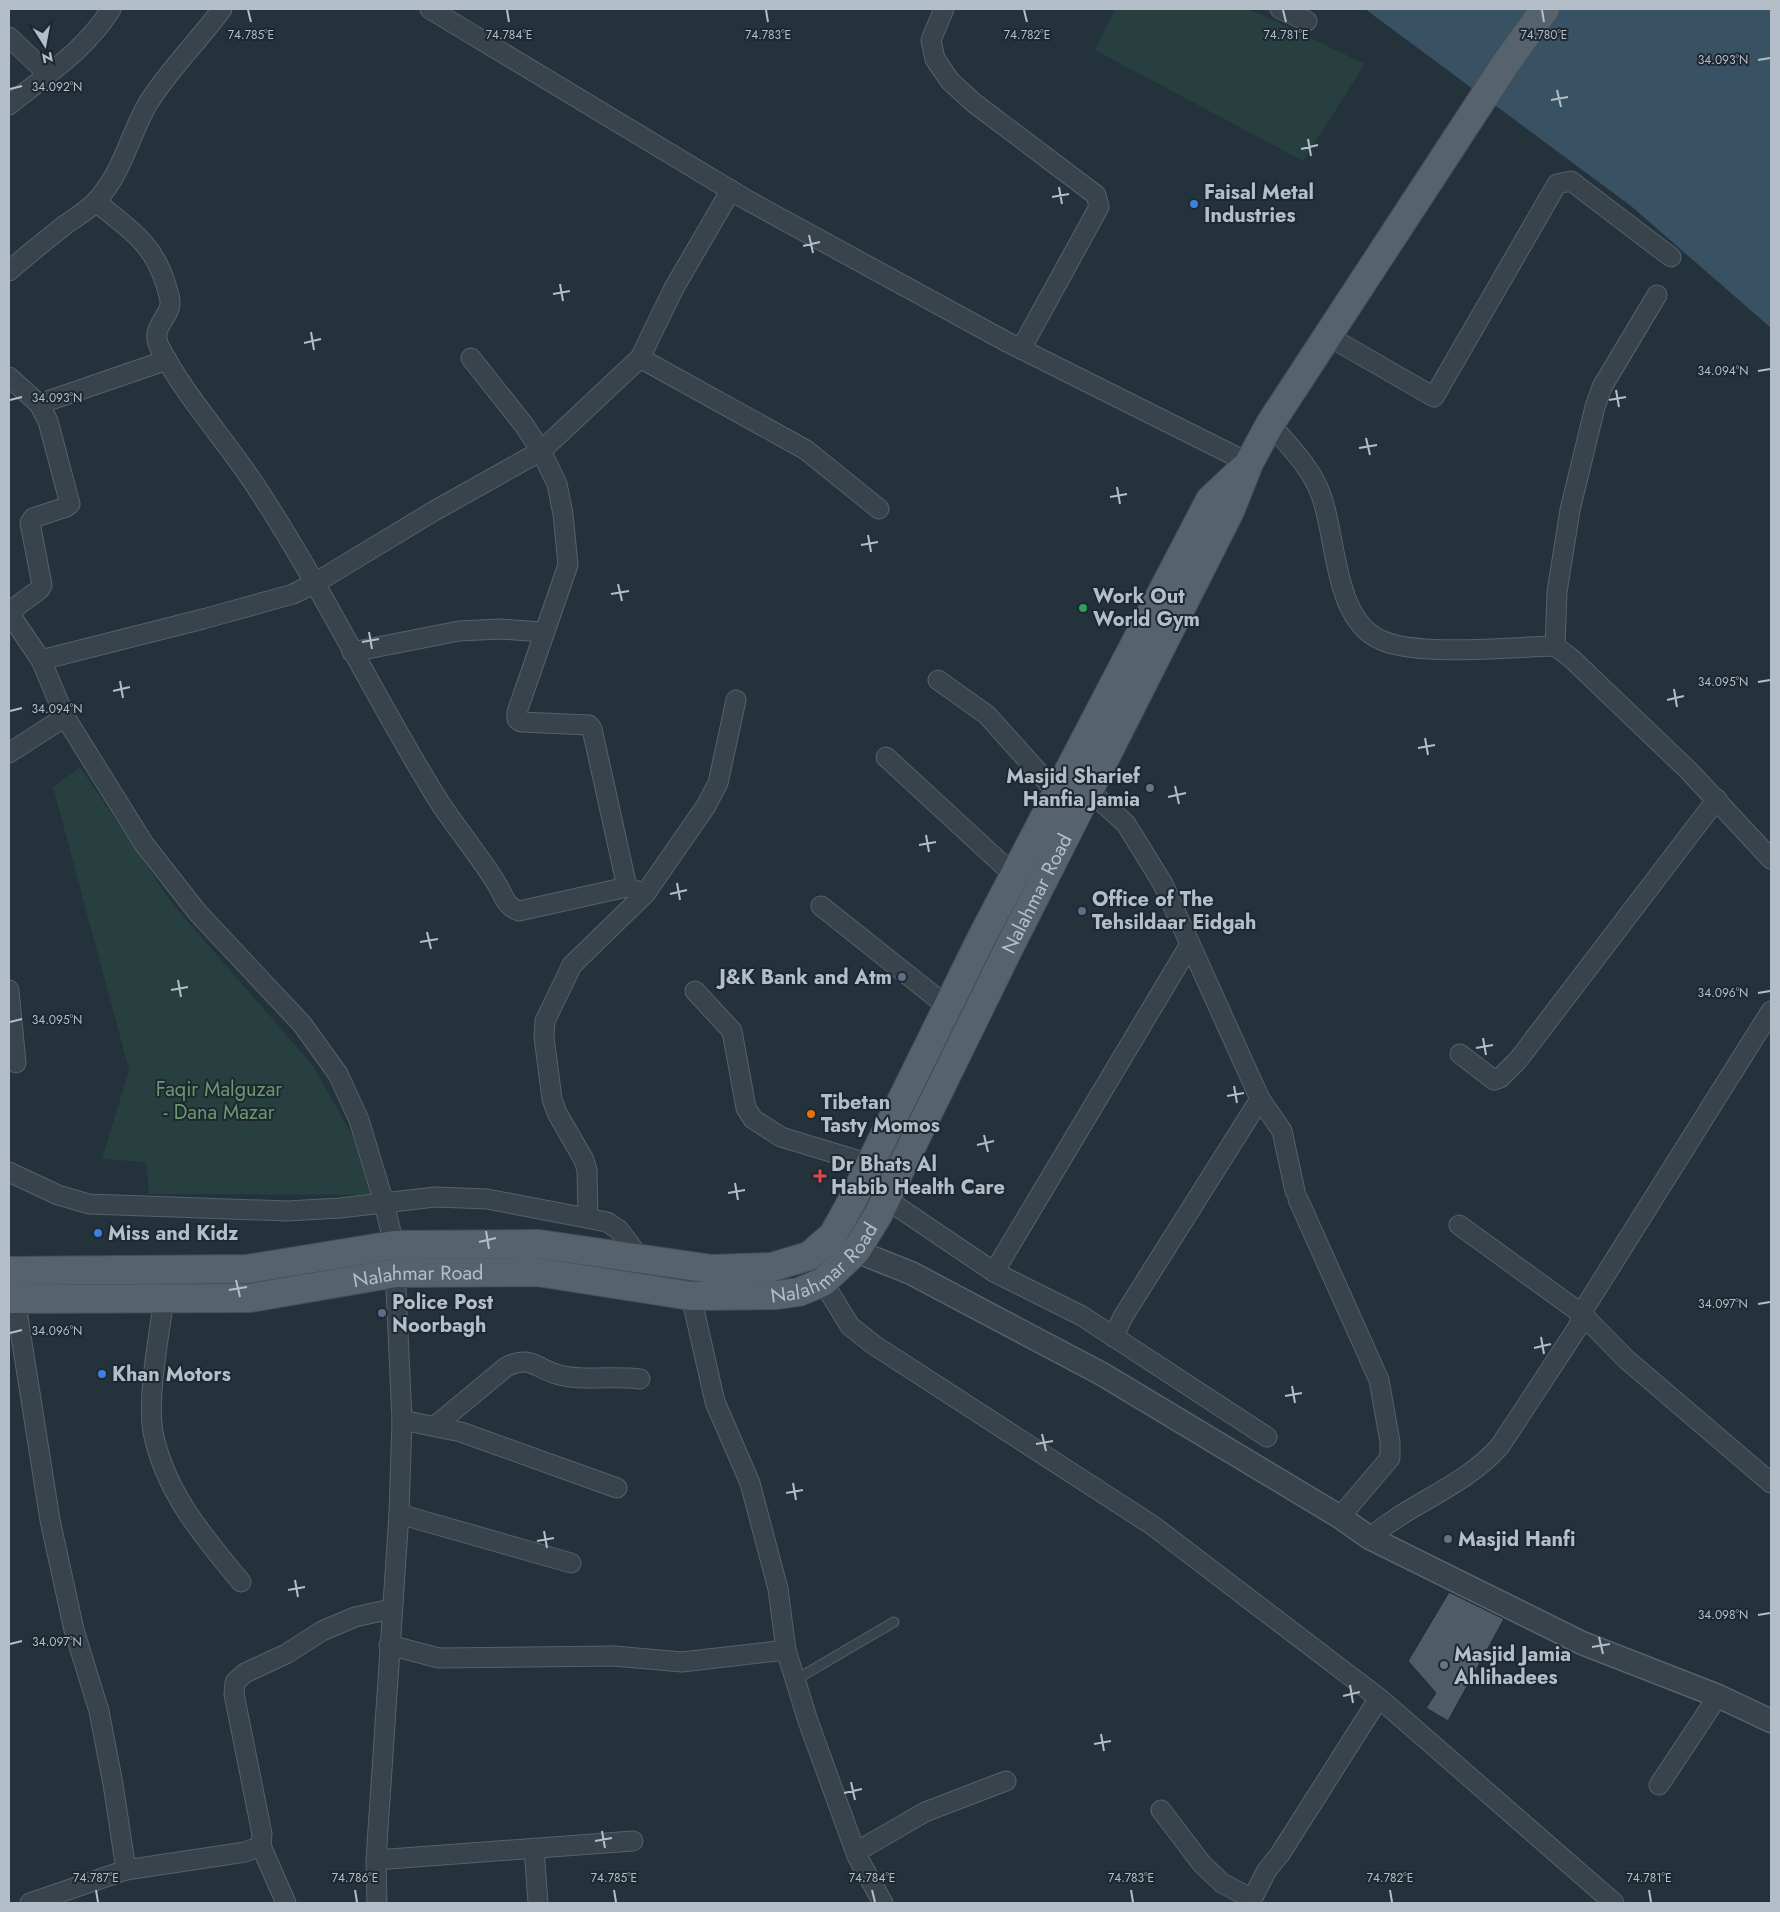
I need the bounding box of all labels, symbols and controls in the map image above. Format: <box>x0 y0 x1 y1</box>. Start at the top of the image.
north arrow <box>20 20 70 70</box>
text: 74.785°E <box>228 26 274 44</box>
text: 74.784°E <box>486 26 532 44</box>
text: 74.783°E <box>745 26 791 44</box>
text: 74.782°E <box>1004 26 1050 44</box>
text: 74.781°E <box>1263 26 1309 44</box>
text: 74.780°E <box>1521 26 1567 44</box>
text: N <box>40 47 55 69</box>
text: 34.093°N <box>1698 51 1748 69</box>
text: 34.092°N <box>32 78 82 96</box>
place label: Faisal Metal Industries <box>1204 178 1314 230</box>
marker: Faisal Metal Industries <box>1188 198 1200 210</box>
text: 34.094°N <box>1698 362 1748 380</box>
text: 34.093°N <box>32 389 82 407</box>
place label: Work Out World Gym <box>1093 582 1200 634</box>
marker: Work Out World Gym <box>1077 602 1089 614</box>
text: 34.095°N <box>1698 673 1748 691</box>
text: 34.094°N <box>32 700 82 718</box>
place label: Masjid Sharief Hanfia Jamia <box>1006 762 1141 814</box>
marker: Masjid Sharief Hanfia Jamia <box>1144 782 1156 794</box>
street label: Nalahmar Road <box>994 829 1079 959</box>
place label: Office of The Tehsildaar Eidgah <box>1092 885 1257 937</box>
marker: Office of The Tehsildaar Eidgah <box>1076 905 1088 917</box>
place label: J&K Bank and Atm <box>715 963 892 992</box>
marker: J&K Bank and Atm <box>896 971 908 983</box>
text: 34.096°N <box>1698 984 1748 1002</box>
text: 34.095°N <box>32 1011 82 1029</box>
park label: Faqir Malguzar - Dana Mazar <box>156 1075 282 1127</box>
place label: Tibetan Tasty Momos <box>821 1088 940 1140</box>
marker: Tibetan Tasty Momos <box>805 1108 817 1120</box>
place label: Dr Bhats Al Habib Health Care <box>831 1150 1005 1202</box>
marker: Dr Bhats Al Habib Health Care <box>813 1169 827 1183</box>
street label: Nalahmar Road <box>769 1217 885 1310</box>
place label: Miss and Kidz <box>108 1219 239 1248</box>
marker: Miss and Kidz <box>92 1227 104 1239</box>
street label: Nalahmar Road <box>350 1258 484 1295</box>
place label: Police Post Noorbagh <box>392 1288 494 1340</box>
text: 34.097°N <box>1698 1295 1748 1313</box>
marker: Police Post Noorbagh <box>376 1307 388 1319</box>
text: 34.096°N <box>32 1322 82 1340</box>
place label: Khan Motors <box>112 1360 231 1389</box>
marker: Khan Motors <box>96 1368 108 1380</box>
place label: Masjid Hanfi <box>1458 1525 1575 1554</box>
marker: Masjid Hanfi <box>1442 1533 1454 1545</box>
text: 34.098°N <box>1698 1606 1748 1624</box>
text: 34.097°N <box>32 1633 82 1651</box>
place label: Masjid Jamia Ahlihadees <box>1453 1640 1571 1692</box>
marker: Masjid Jamia Ahlihadees <box>1438 1659 1450 1671</box>
text: 74.787°E <box>73 1869 119 1887</box>
text: 74.786°E <box>332 1869 378 1887</box>
text: 74.785°E <box>591 1869 637 1887</box>
text: 74.784°E <box>849 1869 895 1887</box>
text: 74.783°E <box>1108 1869 1154 1887</box>
text: 74.782°E <box>1367 1869 1413 1887</box>
text: 74.781°E <box>1626 1869 1672 1887</box>

